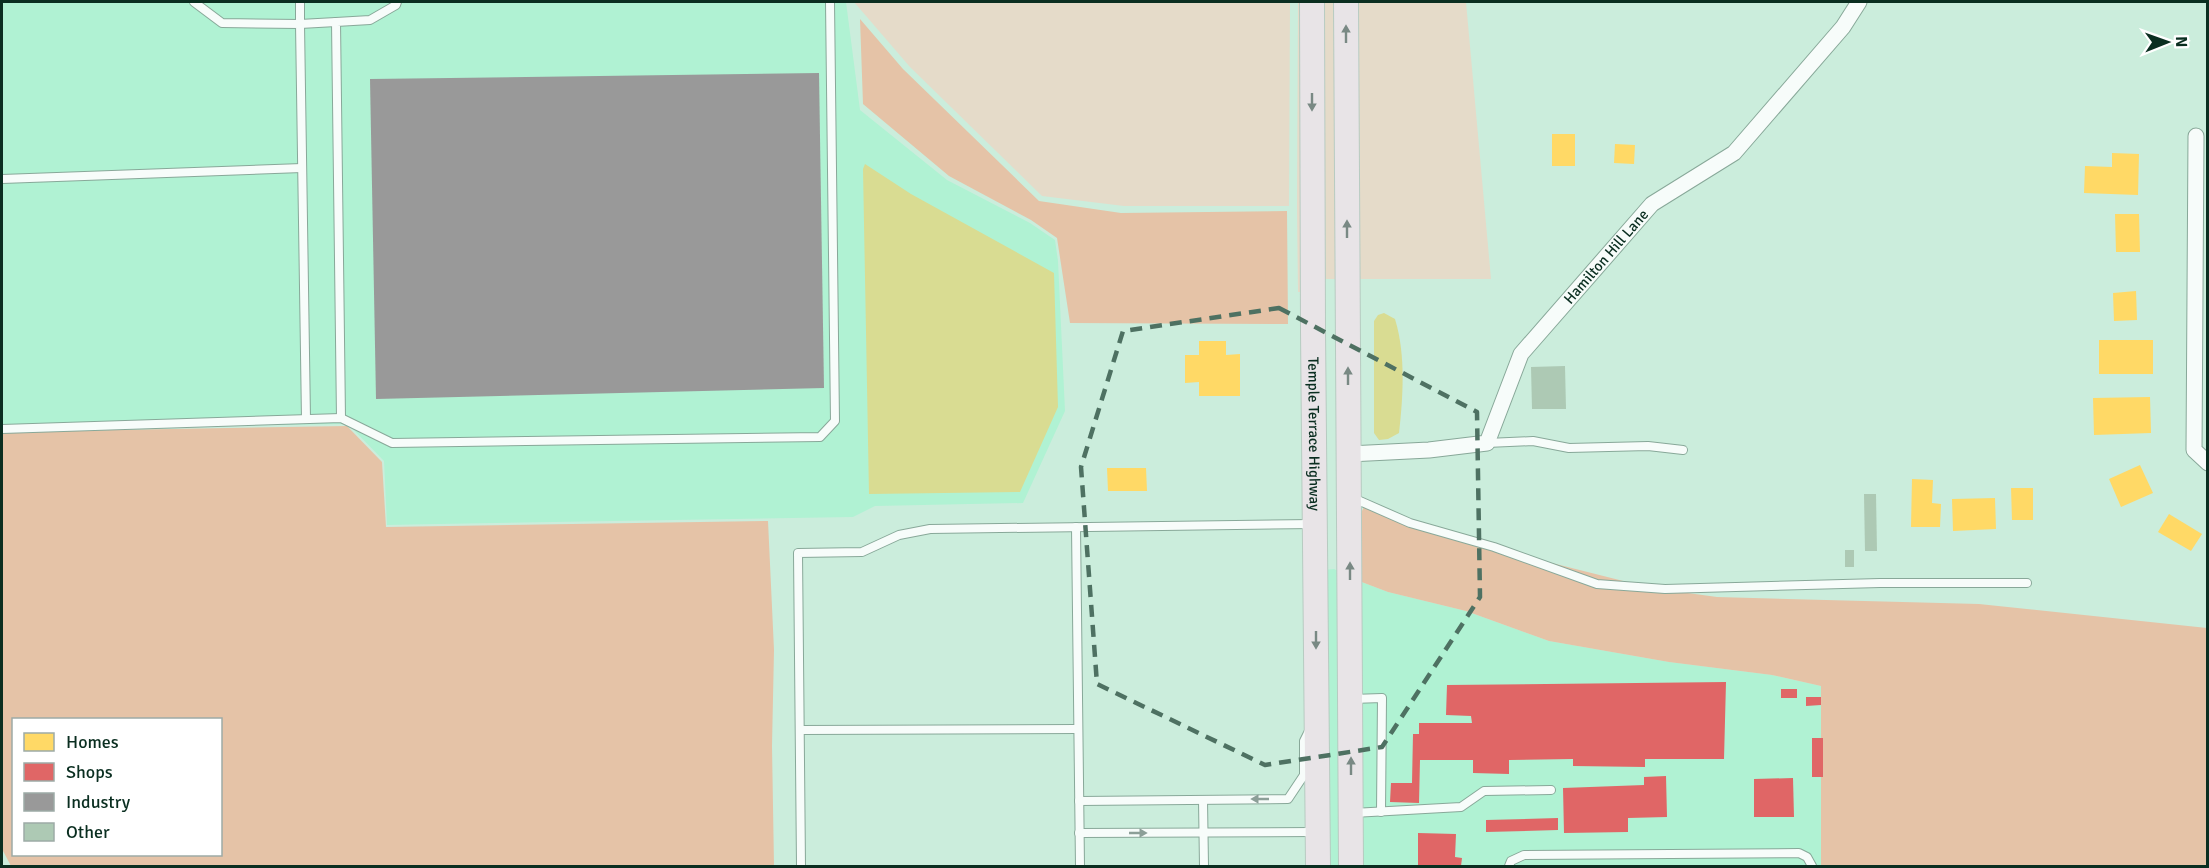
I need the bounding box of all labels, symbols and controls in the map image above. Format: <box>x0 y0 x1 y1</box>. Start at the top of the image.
north arrow <box>2137 12 2197 72</box>
one-way arrow <box>1341 24 1351 43</box>
text: N <box>2171 36 2191 47</box>
one-way arrow <box>1307 92 1317 111</box>
street label: Hamilton Hill Lane <box>1560 206 1652 308</box>
one-way arrow <box>1342 219 1352 238</box>
street label: Temple Terrace Highway <box>1304 357 1324 511</box>
one-way arrow <box>1343 367 1353 386</box>
one-way arrow <box>1345 562 1354 581</box>
one-way arrow <box>1311 631 1320 650</box>
legend <box>12 718 222 856</box>
text: Homes <box>66 731 119 753</box>
one-way arrow <box>1346 757 1356 776</box>
text: Shops <box>66 761 113 783</box>
text: Industry <box>66 791 131 813</box>
one-way arrow <box>1250 794 1269 804</box>
text: Other <box>66 821 110 843</box>
one-way arrow <box>1128 828 1147 838</box>

